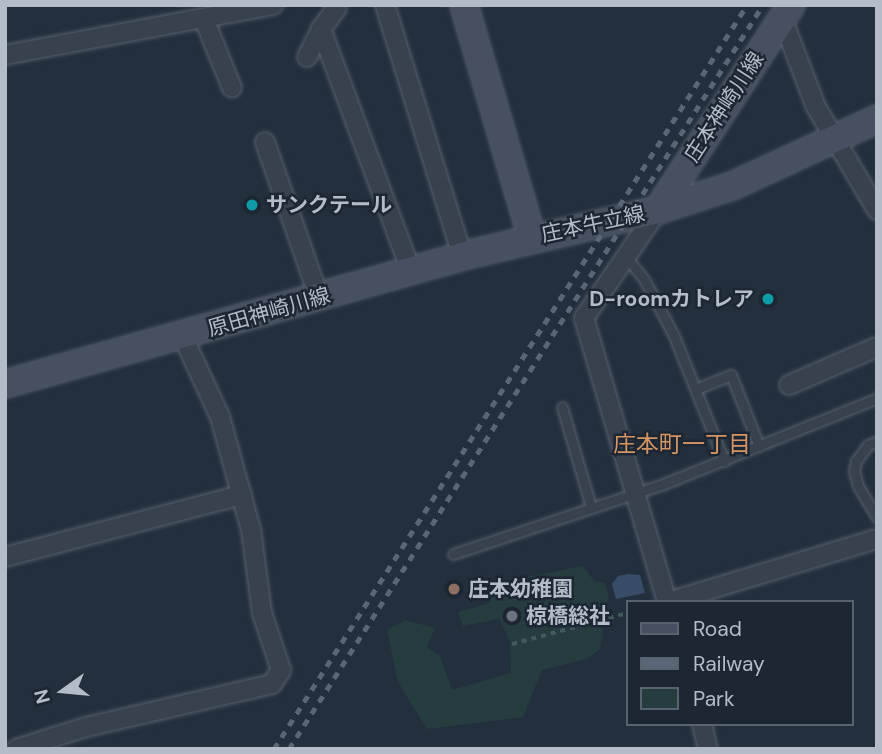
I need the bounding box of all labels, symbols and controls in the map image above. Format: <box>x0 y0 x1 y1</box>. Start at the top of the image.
street label: 庄本神崎川線 <box>679 47 769 167</box>
place label: サンクテール <box>266 192 392 218</box>
marker: サンクテール <box>244 197 260 213</box>
street label: 庄本牛立線 <box>539 201 647 247</box>
street label: 原田神崎川線 <box>205 283 333 341</box>
place label: D-roomカトレア <box>589 286 754 312</box>
marker: D-roomカトレア <box>760 291 776 307</box>
district label: 庄本町一丁目 <box>613 430 751 458</box>
place label: 庄本幼稚園 <box>468 576 573 602</box>
marker: 庄本幼稚園 <box>446 581 462 597</box>
legend <box>626 600 854 726</box>
place label: 椋橋総社 <box>526 603 610 629</box>
marker: 椋橋総社 <box>504 608 520 624</box>
text: Road <box>693 615 742 643</box>
text: Railway <box>693 650 765 678</box>
north arrow <box>28 656 98 726</box>
text: Park <box>693 685 734 713</box>
text: N <box>28 687 56 707</box>

